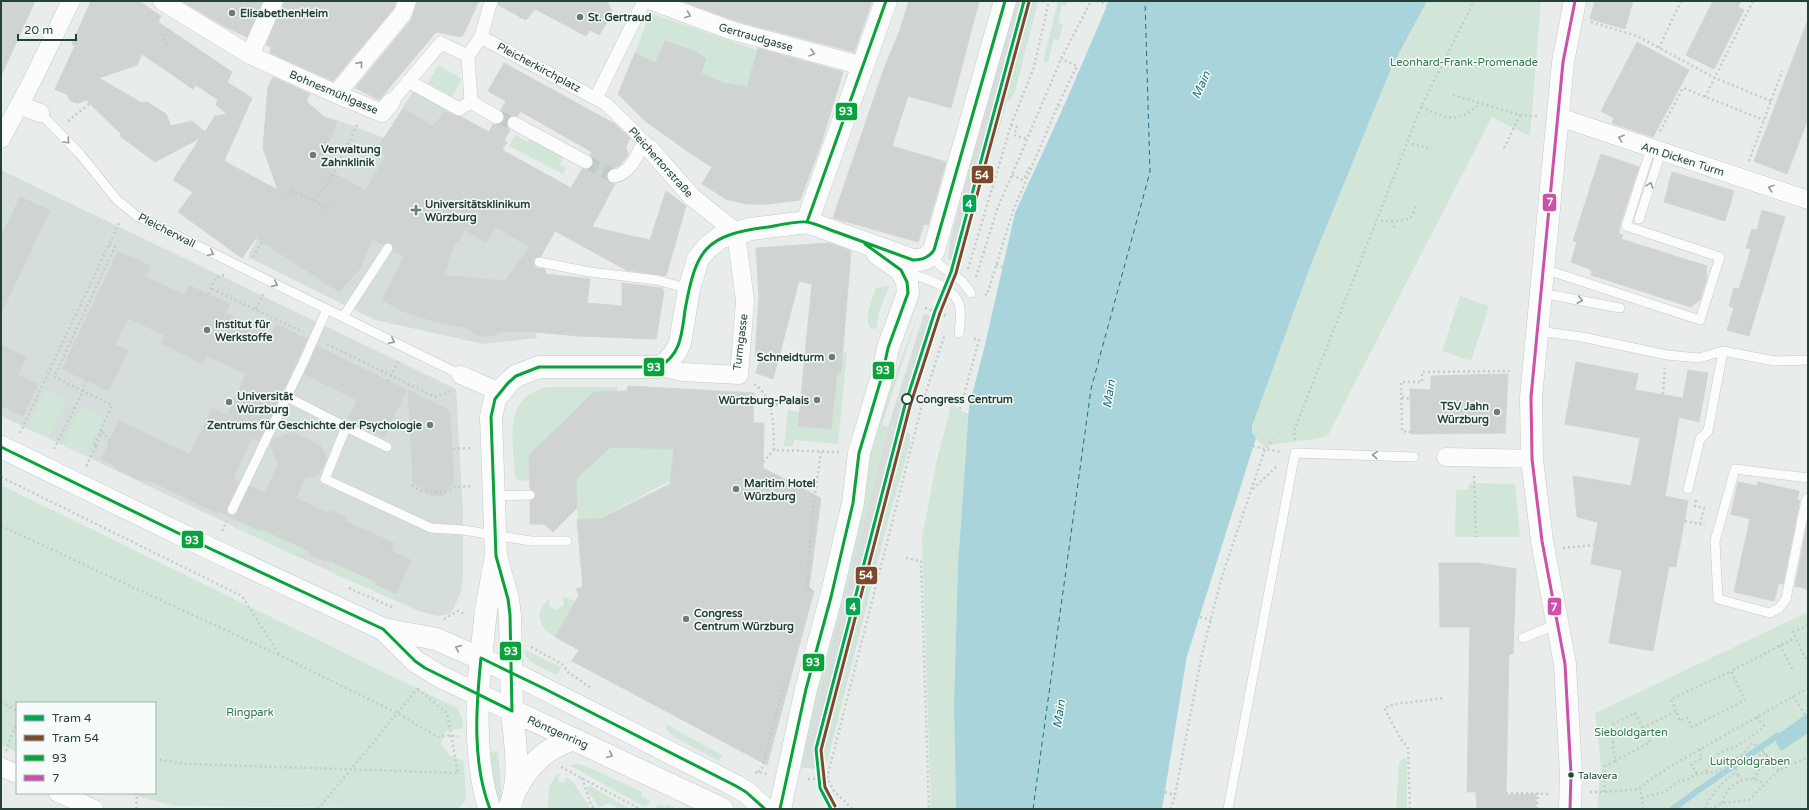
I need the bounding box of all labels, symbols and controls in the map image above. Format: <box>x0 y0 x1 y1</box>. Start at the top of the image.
place label: ElisabethenHeim <box>240 7 328 20</box>
marker: ElisabethenHeim <box>227 8 237 18</box>
one-way arrow <box>685 10 692 18</box>
place label: St. Gertraud <box>588 11 651 24</box>
marker: St. Gertraud <box>575 12 585 22</box>
scale bar <box>18 16 76 42</box>
street label: Gertraudgasse <box>717 21 795 54</box>
text: 20 m <box>24 23 53 37</box>
street label: Pleicherkirchplatz <box>495 40 583 95</box>
one-way arrow <box>809 48 815 56</box>
park label: Leonhard-Frank-Promenade <box>1390 56 1538 69</box>
one-way arrow <box>356 62 363 69</box>
street label: Bohnesmühlgasse <box>287 68 380 117</box>
water label: Main <box>1189 68 1213 101</box>
line badge: 93 <box>835 102 858 121</box>
text: 93 <box>839 105 853 118</box>
street label: Pleichertorstraße <box>626 125 696 200</box>
one-way arrow <box>1618 135 1625 143</box>
one-way arrow <box>62 136 70 144</box>
street label: Am Dicken Turm <box>1640 140 1726 179</box>
place label: Verwaltung Zahnklinik <box>321 143 381 169</box>
marker: Verwaltung Zahnklinik <box>308 150 318 160</box>
line badge: 54 <box>971 165 994 184</box>
text: 54 <box>975 169 989 182</box>
one-way arrow <box>1645 182 1654 189</box>
one-way arrow <box>1768 184 1775 193</box>
line badge: 7 <box>1542 193 1557 212</box>
line badge: 4 <box>962 194 977 213</box>
text: 7 <box>1547 196 1554 209</box>
place label: Universitätsklinikum Würzburg <box>425 198 530 225</box>
text: 4 <box>966 198 973 211</box>
marker: Universitätsklinikum Würzburg <box>410 204 422 216</box>
street label: Pleicherwall <box>136 211 197 250</box>
one-way arrow <box>207 248 215 255</box>
one-way arrow <box>271 279 279 287</box>
one-way arrow <box>1576 296 1583 304</box>
street label: Turmgasse <box>731 313 750 371</box>
place label: Institut für Werkstoffe <box>215 318 273 344</box>
marker: Institut für Werkstoffe <box>202 325 212 335</box>
one-way arrow <box>388 336 395 344</box>
place label: Schneidturm <box>757 351 824 364</box>
marker: Schneidturm <box>827 352 837 362</box>
line badge: 93 <box>643 357 665 377</box>
text: 93 <box>647 361 661 374</box>
line badge: 93 <box>872 361 895 380</box>
text: 93 <box>876 364 890 377</box>
water label: Main <box>1100 378 1118 409</box>
place label: Universität Würzburg <box>237 390 294 417</box>
marker: Congress Centrum <box>901 393 913 405</box>
place label: Congress Centrum <box>916 393 1013 407</box>
place label: Würtzburg-Palais <box>718 394 810 408</box>
marker: Würtzburg-Palais <box>812 395 822 405</box>
marker: Universität Würzburg <box>224 397 234 407</box>
place label: TSV Jahn Würzburg <box>1437 400 1489 427</box>
marker: TSV Jahn Würzburg <box>1492 407 1502 417</box>
place label: Zentrums für Geschichte der Psychologie <box>207 419 423 433</box>
marker: Zentrums für Geschichte der Psychologie <box>425 420 435 430</box>
one-way arrow <box>1372 450 1378 459</box>
place label: Maritim Hotel Würzburg <box>744 477 816 504</box>
marker: Maritim Hotel Würzburg <box>731 484 741 494</box>
line badge: 93 <box>181 530 204 549</box>
text: 93 <box>185 534 199 547</box>
line badge: 54 <box>855 566 878 585</box>
text: 54 <box>859 569 873 582</box>
line badge: 4 <box>845 597 861 616</box>
line badge: 7 <box>1547 597 1562 616</box>
text: 4 <box>850 601 857 614</box>
text: 7 <box>1551 601 1558 614</box>
place label: Congress Centrum Würzburg <box>694 607 794 634</box>
marker: Congress Centrum Würzburg <box>681 614 691 624</box>
line badge: 93 <box>499 641 522 661</box>
one-way arrow <box>455 645 462 653</box>
text: 93 <box>504 645 518 658</box>
line badge: 93 <box>802 653 825 672</box>
text: 93 <box>806 656 820 669</box>
water label: Main <box>1050 698 1068 729</box>
legend <box>16 702 156 794</box>
park label: Ringpark <box>226 706 274 719</box>
text: Tram 4 <box>52 711 92 725</box>
street label: Röntgenring <box>525 713 590 752</box>
park label: Sieboldgarten <box>1594 726 1668 739</box>
text: Tram 54 <box>52 731 100 745</box>
one-way arrow <box>605 750 613 758</box>
text: 93 <box>52 751 67 765</box>
park label: Luitpoldgraben <box>1710 755 1790 768</box>
marker: Talavera <box>1566 770 1576 780</box>
place label: Talavera <box>1578 770 1617 782</box>
text: 7 <box>52 771 60 785</box>

